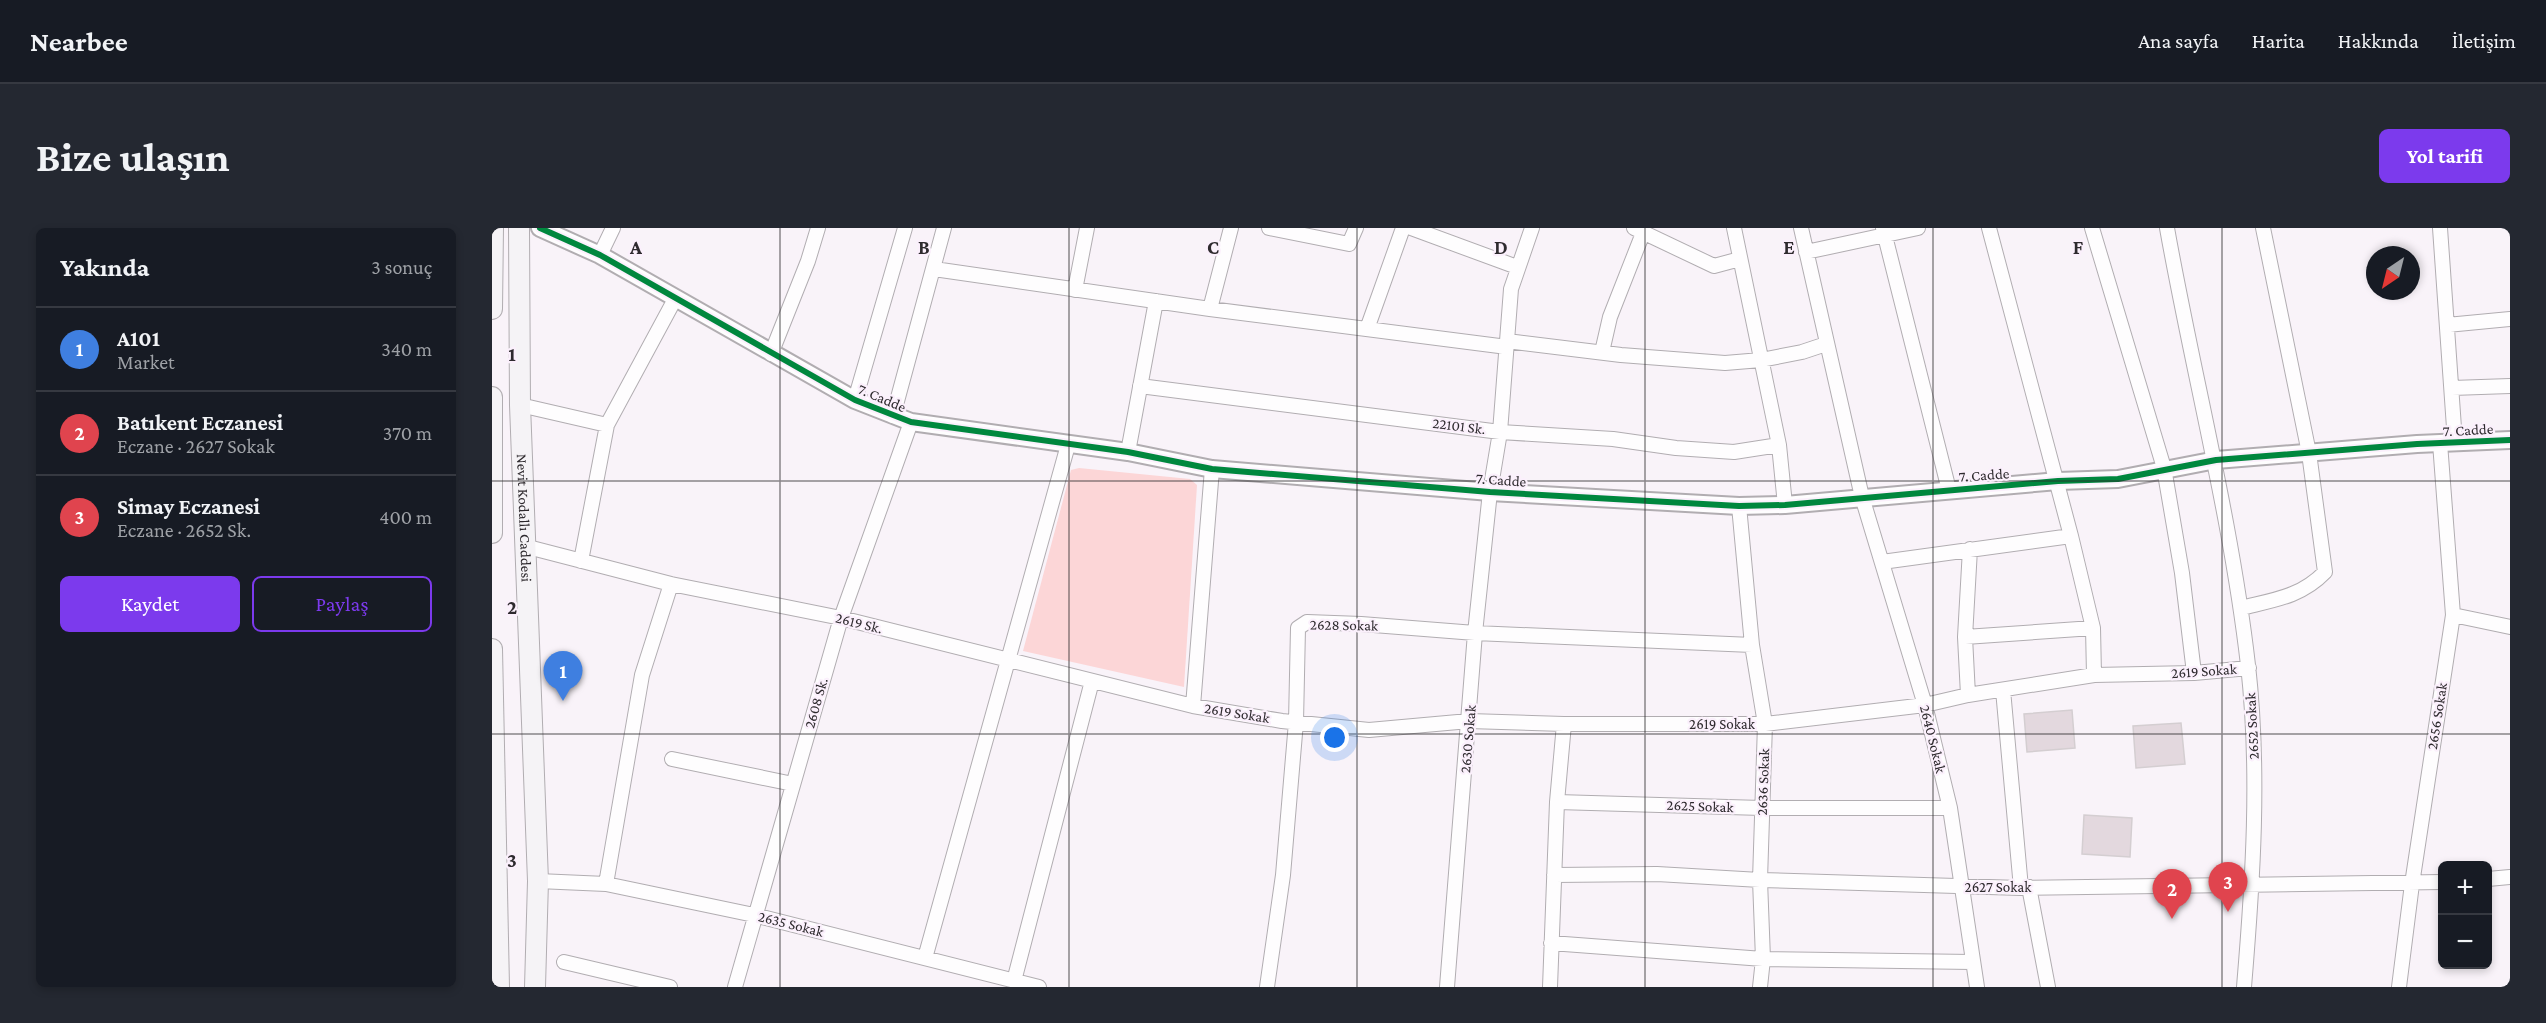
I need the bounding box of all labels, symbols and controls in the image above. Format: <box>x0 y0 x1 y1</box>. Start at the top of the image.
text: Nearbee <box>30 26 128 57</box>
text: Ana sayfa <box>2138 29 2219 53</box>
text: Harita <box>2252 29 2305 53</box>
text: Hakkında <box>2338 29 2419 53</box>
text: İletişim <box>2452 29 2516 53</box>
button: Yol tarifi <box>2379 129 2510 183</box>
text: Bize ulaşın <box>36 133 230 180</box>
text: A <box>629 236 643 258</box>
text: B <box>918 236 930 258</box>
text: C <box>1207 236 1219 258</box>
text: D <box>1494 236 1508 258</box>
text: E <box>1783 236 1795 258</box>
text: F <box>2073 236 2084 258</box>
north arrow <box>2366 246 2420 300</box>
text: Yakında <box>60 253 149 282</box>
text: 3 sonuç <box>371 256 432 278</box>
text: A101 <box>117 326 160 351</box>
text: 1 <box>76 338 83 360</box>
text: 340 m <box>381 338 432 360</box>
text: 1 <box>508 343 516 365</box>
text: Market <box>117 351 175 373</box>
street label: 7. Cadde <box>856 381 909 415</box>
text: Batıkent Eczanesi <box>117 410 283 435</box>
street label: 22101 Sk. <box>1432 415 1486 437</box>
street label: 7. Cadde <box>2442 421 2494 439</box>
text: 2 <box>74 422 85 444</box>
text: 370 m <box>383 422 432 444</box>
text: Eczane · 2627 Sokak <box>117 435 275 457</box>
street label: Nevit Kodallı Caddesi <box>514 453 535 582</box>
street label: 7. Cadde <box>1958 465 2010 485</box>
street label: 7. Cadde <box>1475 470 1527 490</box>
text: Simay Eczanesi <box>117 494 260 519</box>
text: 3 <box>75 506 84 528</box>
text: 400 m <box>379 506 432 528</box>
text: Eczane · 2652 Sk. <box>117 519 251 541</box>
button: Kaydet <box>60 576 240 632</box>
button: Paylaş <box>252 576 432 632</box>
text: 2 <box>507 596 517 618</box>
street label: 2619 Sk. <box>834 609 884 637</box>
street label: 2628 Sokak <box>1310 616 1379 634</box>
pin: 1 <box>544 652 582 701</box>
street label: 2619 Sokak <box>2171 661 2238 681</box>
street label: 2608 Sk. <box>801 676 831 730</box>
street label: 2656 Sokak <box>2424 680 2450 751</box>
street label: 2652 Sokak <box>2242 691 2262 760</box>
street label: 2619 Sokak <box>1203 700 1272 726</box>
street label: 2630 Sokak <box>1457 703 1479 774</box>
street label: 2640 Sokak <box>1917 703 1949 775</box>
street label: 2619 Sokak <box>1689 716 1756 732</box>
your location <box>1320 723 1349 752</box>
street label: 2636 Sokak <box>1754 747 1772 816</box>
street label: 2625 Sokak <box>1666 797 1735 815</box>
text: 3 <box>507 849 517 871</box>
map controls <box>2438 861 2492 969</box>
button: + <box>2438 861 2492 915</box>
pin: 3 <box>2208 862 2248 912</box>
pin: 2 <box>2152 870 2192 919</box>
street label: 2627 Sokak <box>1965 879 2032 895</box>
street label: 2635 Sokak <box>757 908 826 940</box>
button: − <box>2438 915 2492 969</box>

